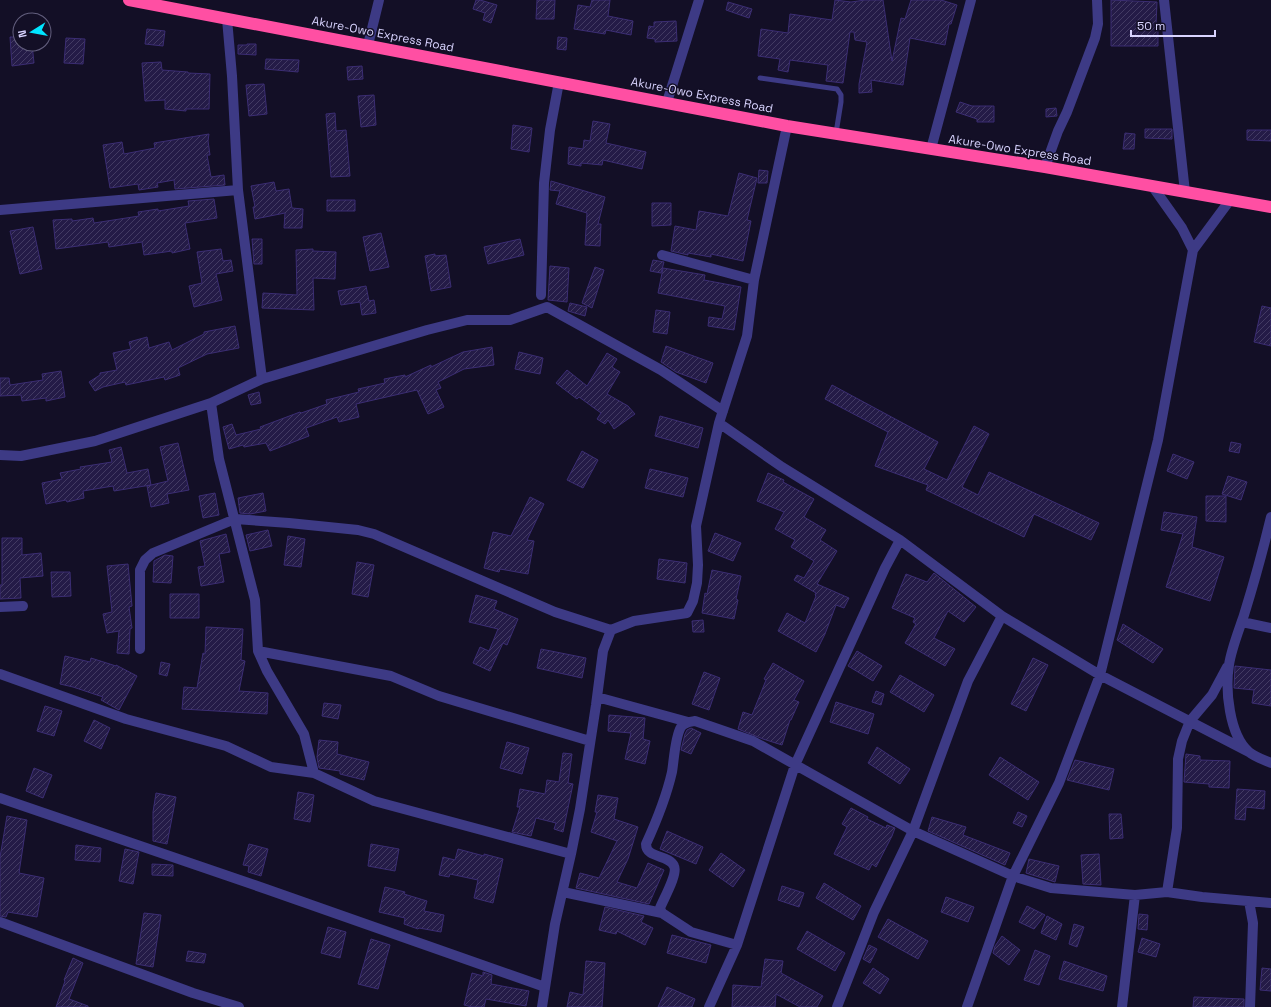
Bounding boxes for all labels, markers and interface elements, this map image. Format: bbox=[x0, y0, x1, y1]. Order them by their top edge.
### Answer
north arrow bbox=[12, 12, 52, 52]
street label: Akure-Owo Express Road bbox=[311, 12, 455, 56]
scale bar bbox=[1131, 12, 1215, 38]
text: 50 m bbox=[1137, 18, 1165, 34]
text: N bbox=[15, 29, 30, 39]
street label: Akure-Owo Express Road bbox=[630, 73, 774, 117]
street label: Akure-Owo Express Road bbox=[947, 131, 1093, 169]

